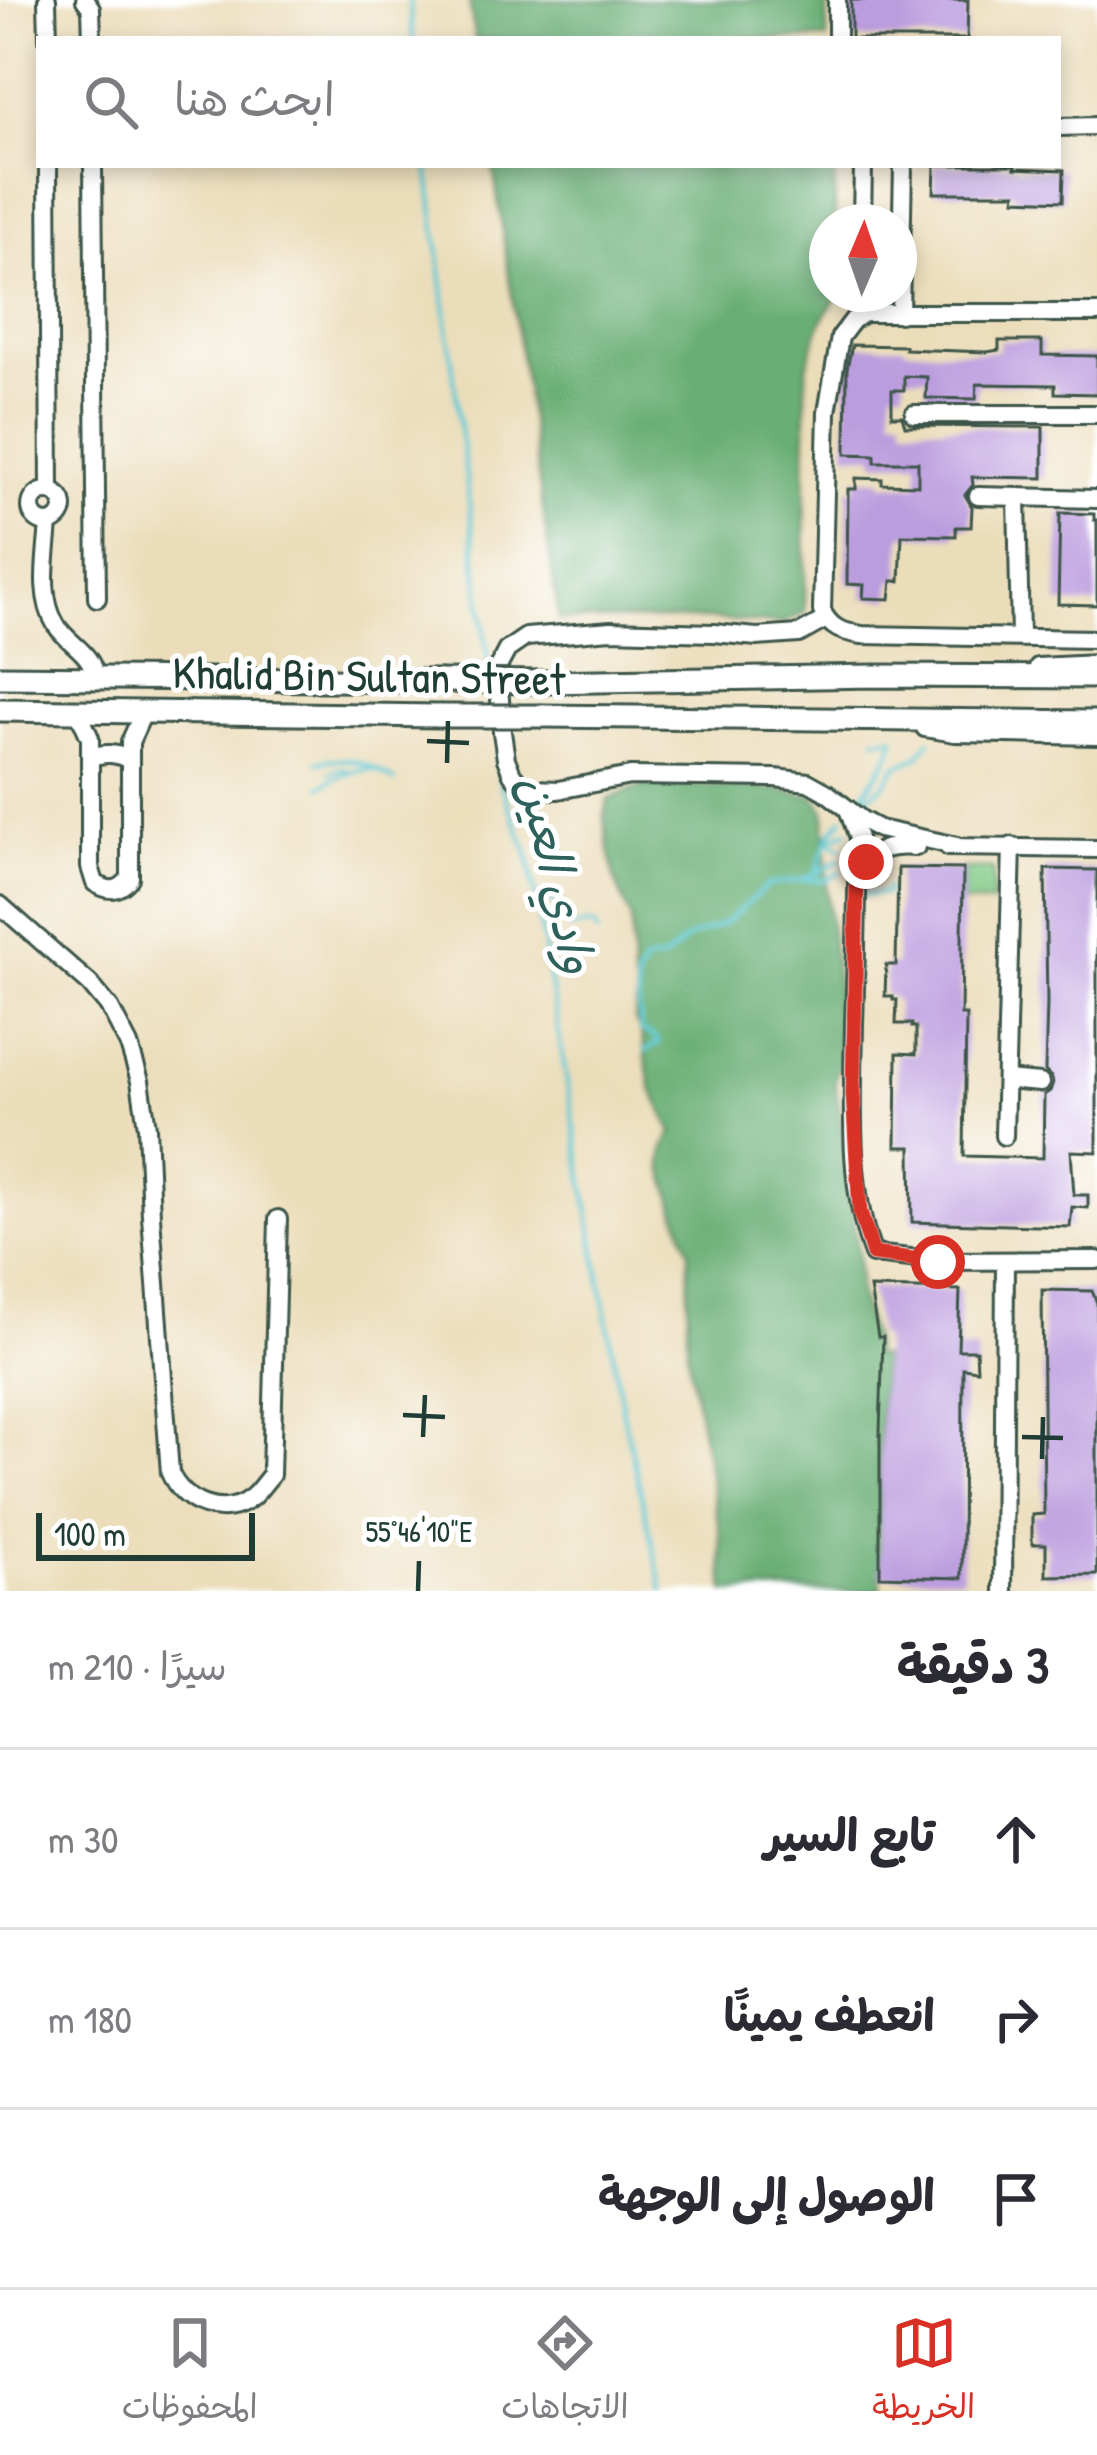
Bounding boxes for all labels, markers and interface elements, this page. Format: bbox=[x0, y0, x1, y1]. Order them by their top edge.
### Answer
search box bbox=[36, 36, 1061, 168]
text: ابحث هنا bbox=[174, 68, 335, 129]
icon: search bbox=[78, 69, 144, 135]
north arrow bbox=[809, 204, 917, 312]
street label: Khalid Bin Sultan Street bbox=[172, 641, 566, 709]
water label: وادي العين bbox=[501, 768, 612, 980]
route end bbox=[839, 835, 893, 889]
route start bbox=[911, 1235, 965, 1289]
scale bar bbox=[36, 1507, 255, 1560]
text: 55°46'10"E bbox=[365, 1511, 473, 1551]
text: 100 m bbox=[54, 1512, 126, 1556]
text: 3 دقيقة bbox=[897, 1630, 1049, 1699]
text: سيرًا · 210 m bbox=[48, 1639, 227, 1692]
text: تابع السير bbox=[764, 1804, 935, 1865]
icon: ahead bbox=[983, 1806, 1049, 1872]
text: 30 m bbox=[48, 1812, 118, 1865]
text: انعطف يمينًا bbox=[724, 1984, 935, 2045]
icon: right bbox=[983, 1986, 1049, 2052]
text: 180 m bbox=[48, 1992, 132, 2045]
text: الوصول إلى الوجهة bbox=[598, 2164, 935, 2225]
icon: arrive bbox=[983, 2166, 1049, 2232]
tab: المحفوظات bbox=[122, 2310, 258, 2436]
tab: الاتجاهات bbox=[501, 2310, 629, 2436]
tab: الخريطة bbox=[872, 2310, 975, 2436]

